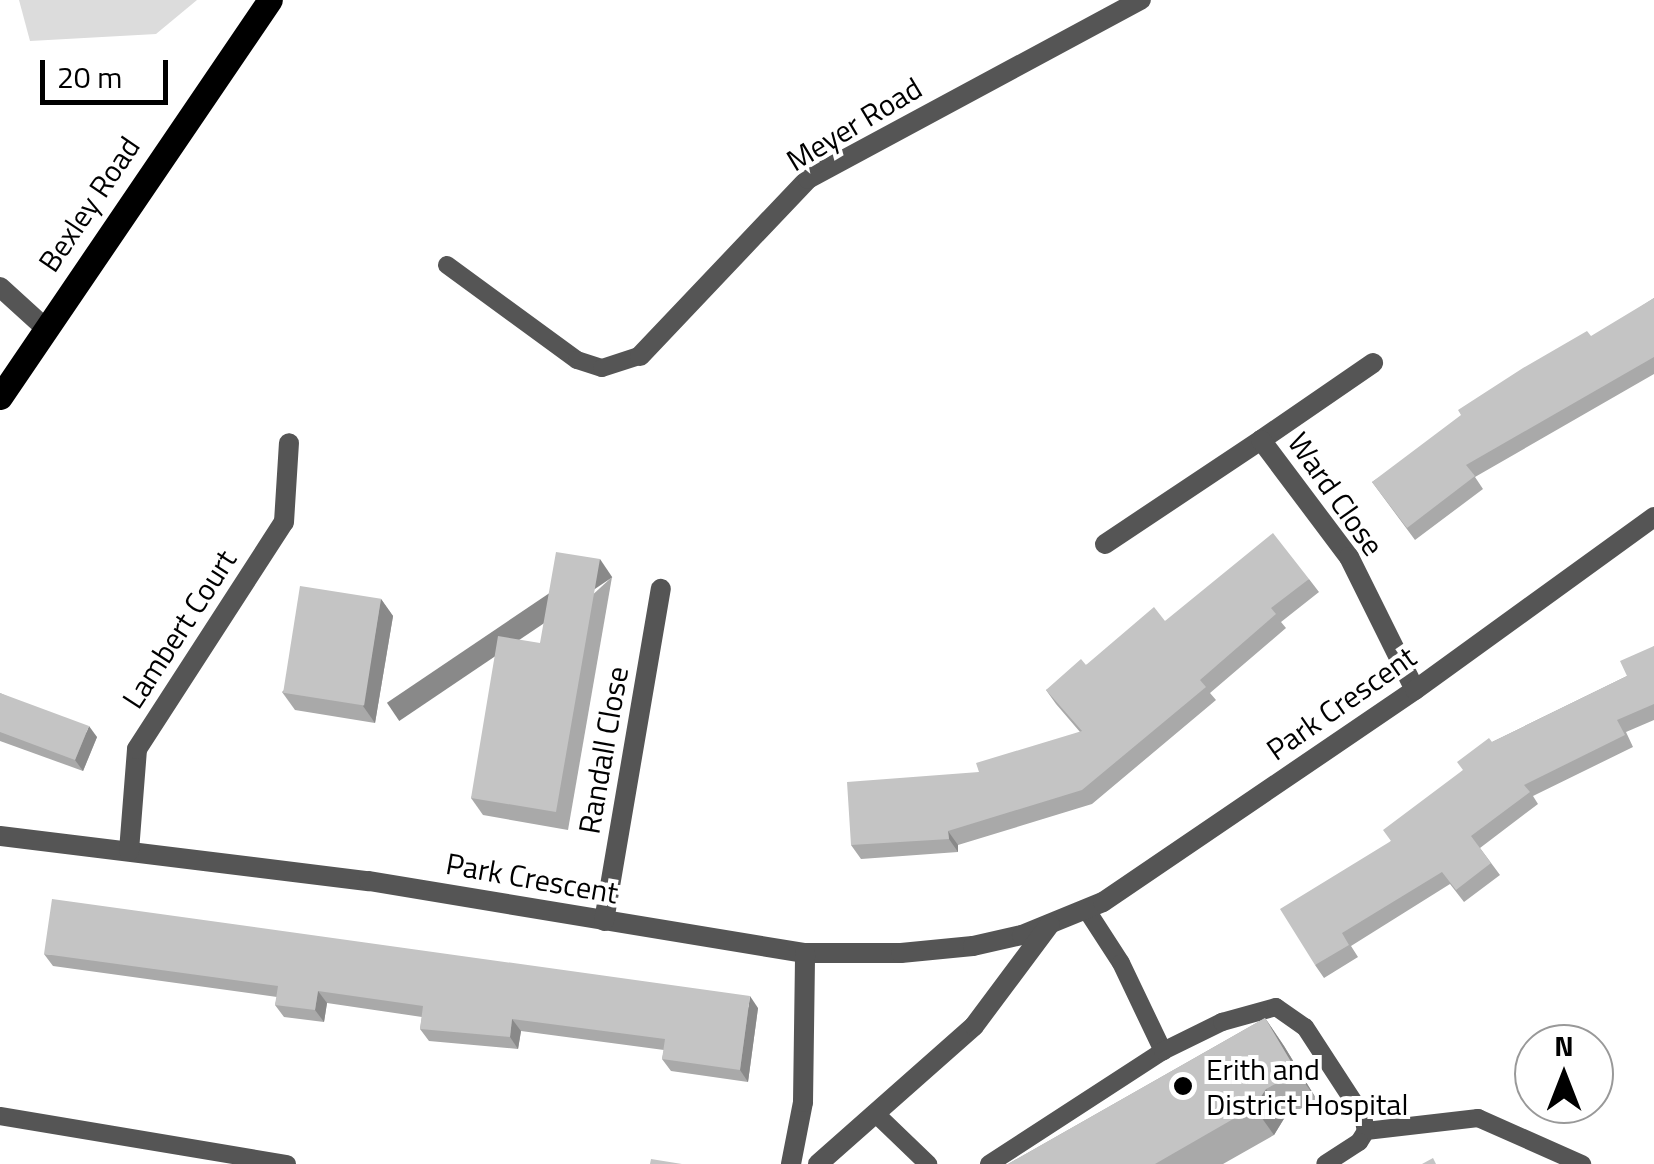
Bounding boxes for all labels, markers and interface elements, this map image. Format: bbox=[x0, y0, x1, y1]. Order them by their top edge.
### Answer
scale bar bbox=[45, 40, 172, 102]
text: 20 m bbox=[57, 54, 122, 100]
street label: Meyer Road bbox=[780, 70, 928, 178]
street label: Bexley Road bbox=[31, 130, 147, 278]
street label: Ward Close bbox=[1281, 426, 1391, 562]
street label: Lambert Court bbox=[114, 543, 244, 715]
street label: Park Crescent bbox=[1259, 638, 1423, 768]
street label: Randall Close bbox=[571, 664, 635, 836]
street label: Park Crescent bbox=[443, 845, 621, 911]
north arrow bbox=[1514, 1024, 1614, 1124]
text: N bbox=[1554, 1024, 1574, 1067]
place label: Erith and District Hospital bbox=[1206, 1051, 1408, 1122]
marker: Erith and District Hospital bbox=[1170, 1073, 1196, 1099]

